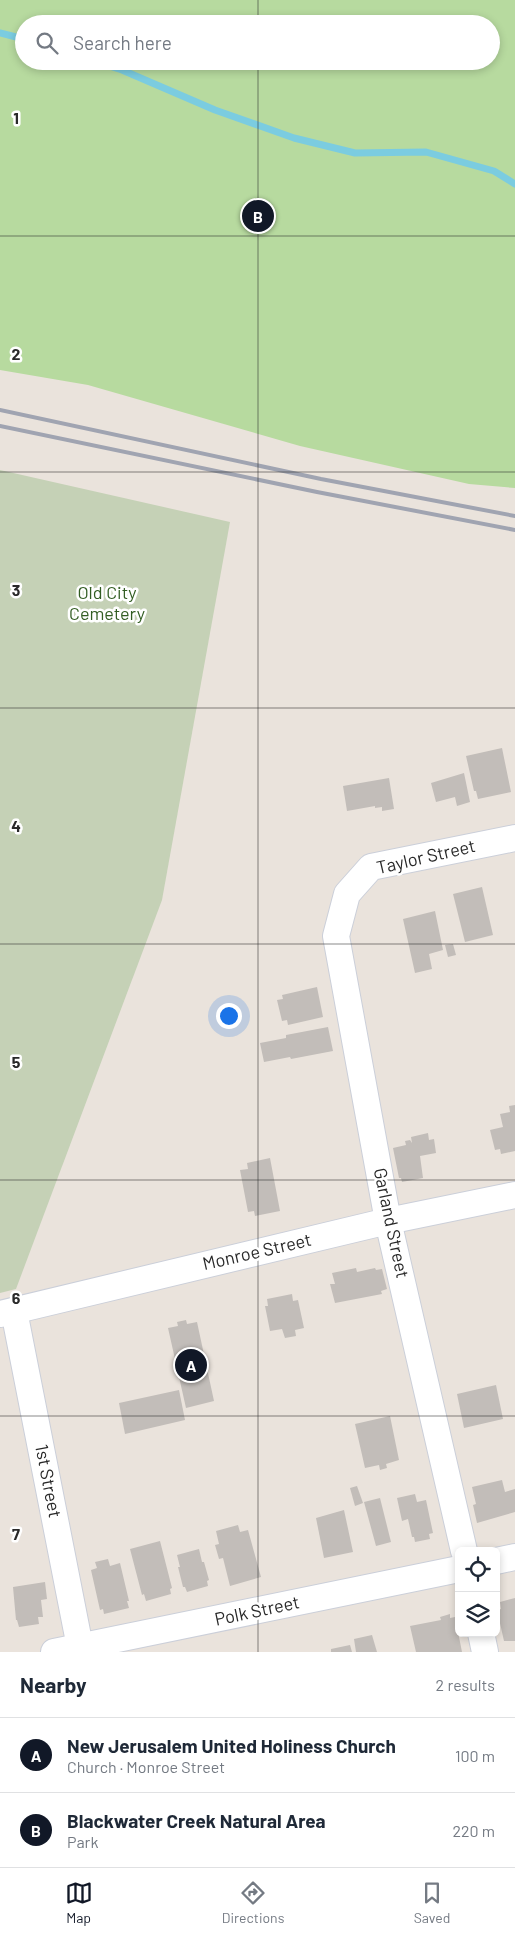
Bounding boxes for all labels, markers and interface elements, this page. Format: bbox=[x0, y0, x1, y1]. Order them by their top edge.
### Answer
search box bbox=[15, 15, 500, 70]
icon: search bbox=[33, 29, 61, 57]
text: Search here bbox=[73, 31, 172, 54]
text: 1 bbox=[13, 108, 19, 127]
pin: B bbox=[242, 197, 274, 235]
text: 2 bbox=[12, 344, 21, 363]
text: 3 bbox=[12, 580, 20, 599]
park label: Old City Cemetery bbox=[69, 581, 145, 624]
text: 4 bbox=[11, 816, 21, 835]
street label: Taylor Street bbox=[374, 834, 477, 878]
your location bbox=[216, 1003, 242, 1029]
text: 5 bbox=[12, 1052, 21, 1071]
street label: Garland Street bbox=[370, 1166, 414, 1280]
street label: Monroe Street bbox=[200, 1228, 313, 1274]
text: 6 bbox=[12, 1288, 21, 1307]
pin: A bbox=[175, 1346, 207, 1384]
street label: 1st Street bbox=[31, 1442, 67, 1519]
text: 7 bbox=[12, 1524, 20, 1543]
map controls bbox=[455, 1547, 500, 1637]
button: locate bbox=[455, 1547, 500, 1592]
street label: Polk Street bbox=[212, 1590, 301, 1630]
button: layers bbox=[455, 1592, 500, 1637]
text: Nearby bbox=[20, 1672, 86, 1697]
text: 2 results bbox=[436, 1675, 495, 1694]
text: New Jerusalem United Holiness Church bbox=[67, 1734, 396, 1757]
text: A bbox=[31, 1746, 41, 1765]
text: 100 m bbox=[455, 1746, 495, 1765]
text: Church · Monroe Street bbox=[67, 1757, 225, 1776]
text: Blackwater Creek Natural Area bbox=[67, 1809, 326, 1832]
text: B bbox=[31, 1821, 41, 1840]
text: 220 m bbox=[452, 1821, 495, 1840]
text: Park bbox=[67, 1832, 98, 1851]
tab: Map bbox=[65, 1879, 93, 1926]
tab: Directions bbox=[222, 1879, 284, 1926]
tab: Saved bbox=[414, 1879, 450, 1926]

